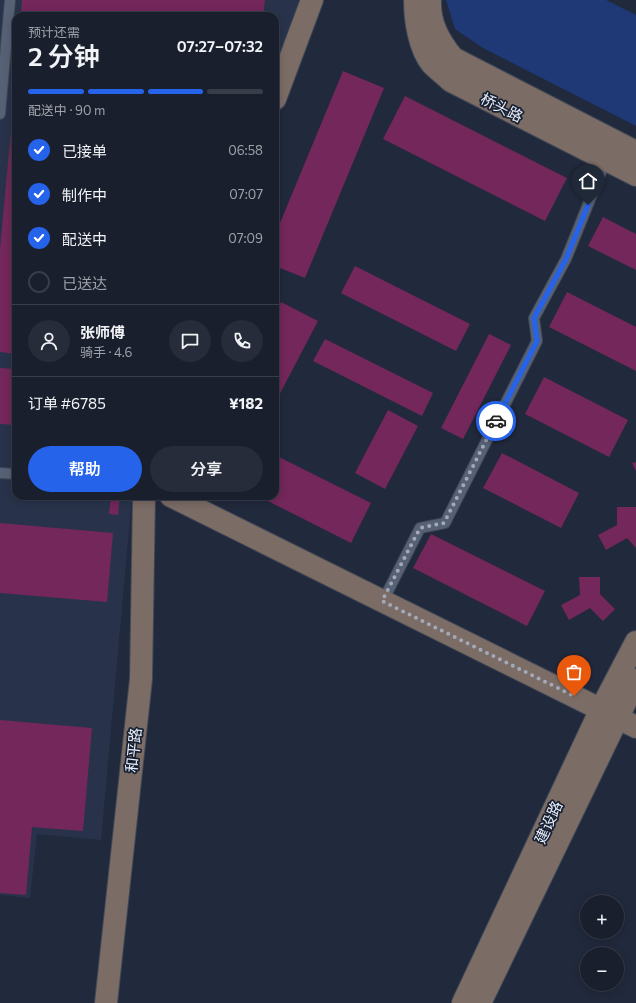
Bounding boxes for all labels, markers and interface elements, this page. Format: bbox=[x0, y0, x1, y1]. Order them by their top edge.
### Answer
text: 预计还需 bbox=[28, 24, 80, 40]
text: 07:27–07:32 bbox=[177, 37, 263, 55]
text: 2 分钟 bbox=[28, 40, 100, 71]
street label: 桥头路 bbox=[478, 89, 526, 125]
text: 配送中 · 90 m bbox=[28, 102, 105, 118]
icon: check bbox=[28, 139, 50, 161]
text: 已接单 bbox=[62, 142, 107, 160]
text: 06:58 bbox=[228, 142, 263, 158]
pin bbox=[571, 164, 605, 205]
icon: home bbox=[577, 170, 599, 192]
icon: check bbox=[28, 183, 50, 205]
text: 制作中 bbox=[62, 186, 107, 204]
text: 07:07 bbox=[229, 186, 263, 202]
icon: check bbox=[28, 227, 50, 249]
text: 配送中 bbox=[62, 230, 107, 248]
text: 07:09 bbox=[228, 230, 263, 246]
text: 已送达 bbox=[62, 274, 107, 292]
button: person bbox=[28, 320, 70, 362]
button: chat bbox=[169, 320, 211, 362]
button: phone bbox=[221, 320, 263, 362]
text: 张师傅 bbox=[80, 323, 125, 341]
text: 骑手 · 4.6 bbox=[80, 344, 133, 360]
text: 订单 #6785 bbox=[28, 394, 106, 412]
text: ¥182 bbox=[229, 394, 263, 412]
courier bbox=[476, 401, 516, 441]
icon: car bbox=[485, 410, 507, 432]
button: 帮助 bbox=[28, 446, 142, 492]
button: 分享 bbox=[150, 446, 263, 492]
pin bbox=[557, 655, 591, 696]
icon: bag bbox=[563, 661, 585, 683]
street label: 和平路 bbox=[122, 727, 144, 773]
street label: 建设路 bbox=[530, 798, 566, 846]
map controls bbox=[580, 895, 624, 991]
button: + bbox=[580, 895, 624, 939]
button: − bbox=[580, 947, 624, 991]

